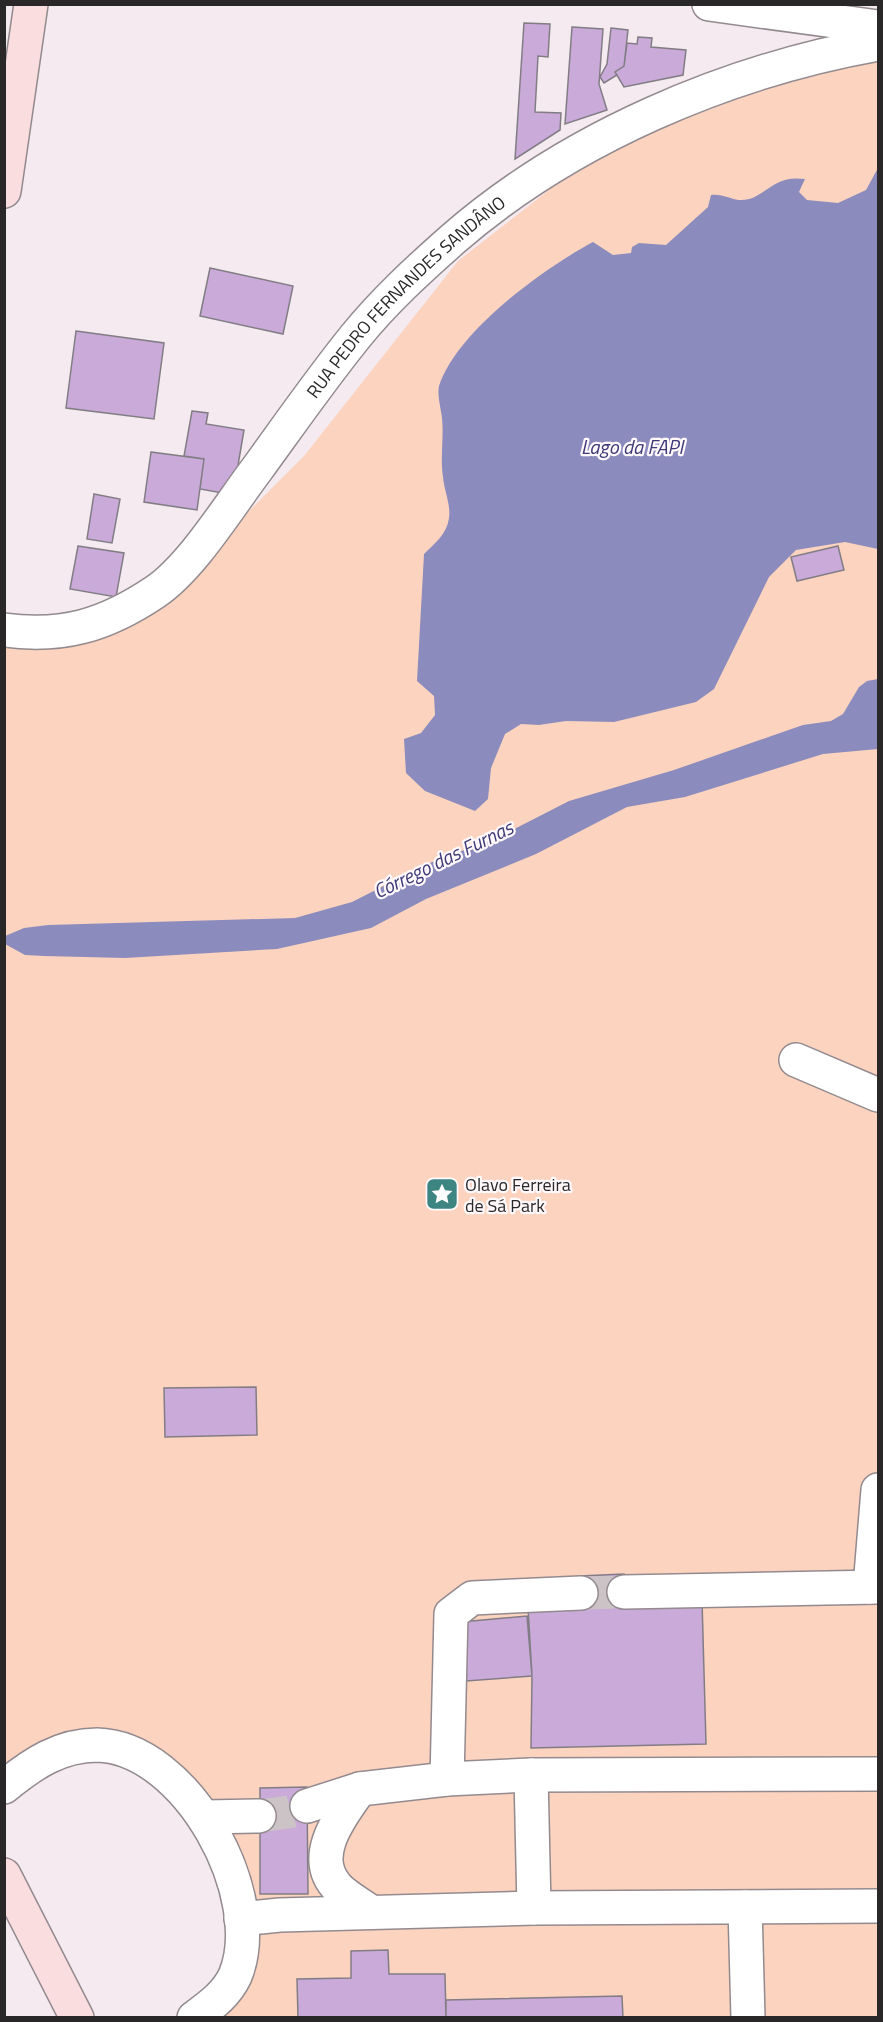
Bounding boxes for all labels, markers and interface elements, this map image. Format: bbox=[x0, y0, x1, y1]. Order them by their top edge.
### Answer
street label: RUA PEDRO FERNANDES SANDÂNO bbox=[299, 189, 511, 403]
water label: Lago da FAPI bbox=[581, 431, 685, 462]
water label: Córrego das Furnas bbox=[368, 811, 519, 906]
place label: Olavo Ferreira de Sá Park bbox=[465, 1171, 571, 1219]
place icon: Olavo Ferreira de Sá Park bbox=[424, 1176, 460, 1212]

